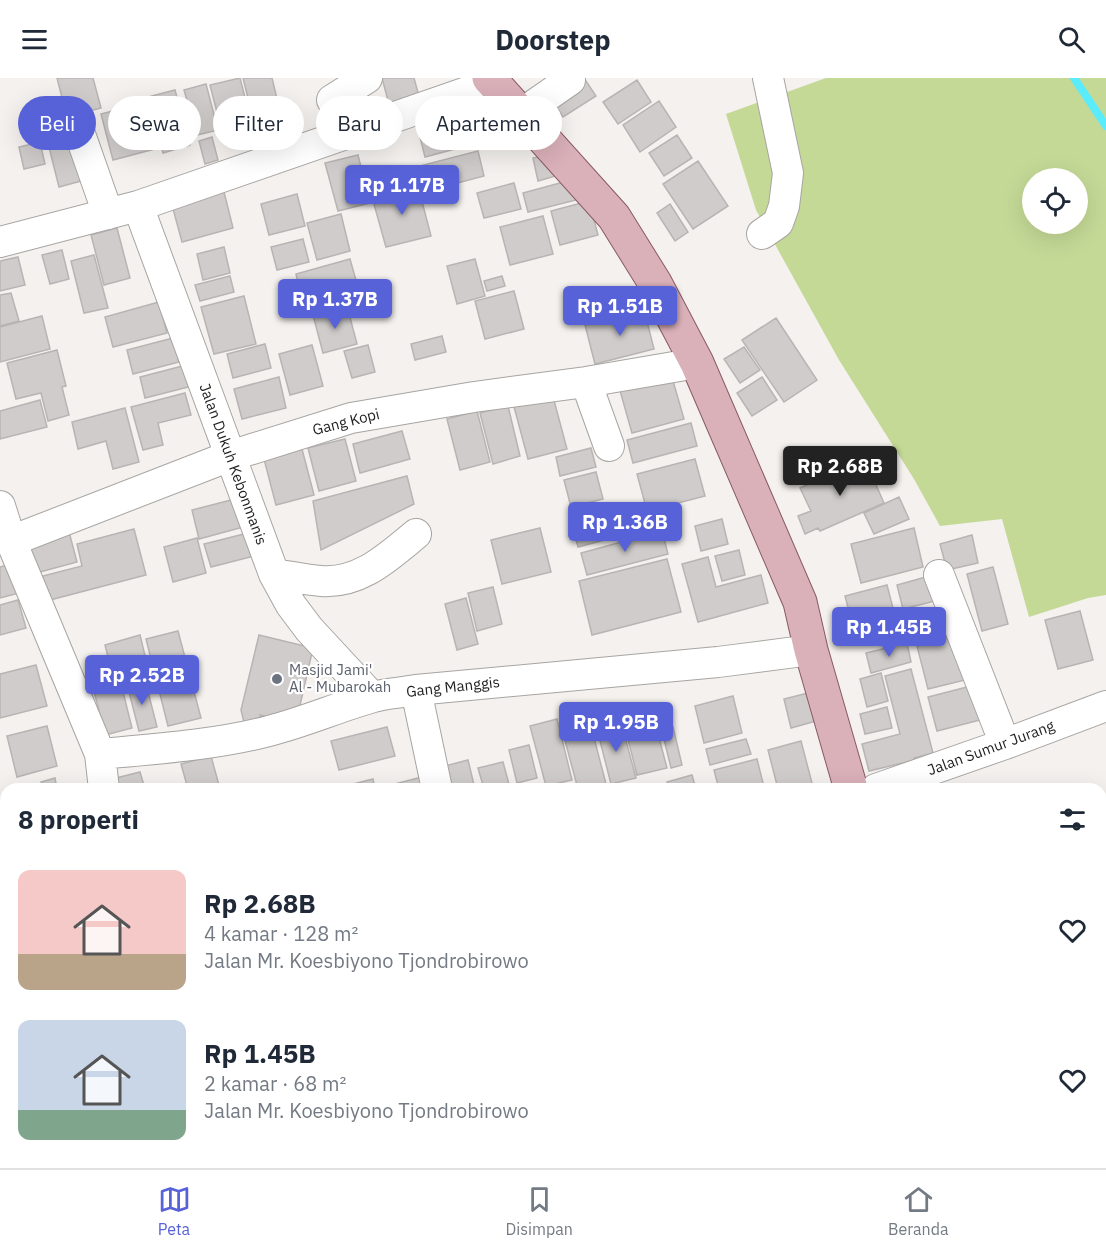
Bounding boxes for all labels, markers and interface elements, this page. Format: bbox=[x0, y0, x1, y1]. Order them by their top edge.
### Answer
text: Doorstep bbox=[495, 22, 611, 57]
icon: menu bbox=[18, 23, 51, 56]
icon: search bbox=[1055, 23, 1088, 56]
chip: Beli bbox=[18, 96, 96, 150]
chip: Sewa bbox=[108, 96, 201, 150]
chip: Filter bbox=[213, 96, 304, 150]
chip: Baru bbox=[316, 96, 403, 150]
chip: Apartemen bbox=[415, 96, 562, 150]
pin: Rp 1.17B bbox=[340, 165, 464, 216]
map controls bbox=[1022, 168, 1088, 234]
button: locate bbox=[1022, 168, 1088, 234]
text: Rp 1.17B bbox=[359, 171, 445, 198]
pin: Rp 1.37B bbox=[273, 279, 397, 330]
text: Rp 1.37B bbox=[292, 285, 378, 312]
pin: Rp 1.51B bbox=[558, 286, 682, 337]
text: Rp 1.51B bbox=[577, 292, 663, 319]
street label: Jalan Dukuh Kebonmanis bbox=[195, 381, 272, 547]
street label: Gang Kopi bbox=[310, 404, 381, 439]
pin: Rp 2.68B bbox=[778, 446, 902, 497]
text: Rp 2.68B bbox=[797, 452, 883, 479]
pin: Rp 1.36B bbox=[563, 502, 687, 553]
text: Rp 1.36B bbox=[582, 508, 668, 535]
pin: Rp 1.45B bbox=[827, 607, 951, 658]
text: Rp 1.45B bbox=[846, 613, 932, 640]
pin: Rp 2.52B bbox=[80, 655, 204, 706]
place label: Masjid Jami' Al - Mubarokah bbox=[289, 660, 391, 696]
text: Rp 2.52B bbox=[99, 661, 185, 688]
marker: Masjid Jami' Al - Mubarokah bbox=[270, 672, 284, 686]
street label: Gang Manggis bbox=[405, 672, 501, 701]
pin: Rp 1.95B bbox=[554, 702, 678, 753]
text: Rp 1.95B bbox=[573, 708, 659, 735]
street label: Jalan Sumur Jurang bbox=[925, 716, 1057, 779]
text: 8 properti bbox=[18, 802, 139, 836]
icon: filters bbox=[1056, 803, 1089, 836]
text: Rp 2.68B bbox=[204, 886, 316, 920]
icon: home bbox=[66, 894, 138, 966]
icon: heart bbox=[1056, 914, 1089, 947]
text: 4 kamar · 128 m² bbox=[204, 920, 358, 947]
text: Jalan Mr. Koesbiyono Tjondrobirowo bbox=[204, 947, 529, 974]
text: Rp 1.45B bbox=[204, 1036, 316, 1070]
icon: home bbox=[66, 1044, 138, 1116]
icon: heart bbox=[1056, 1064, 1089, 1097]
text: 2 kamar · 68 m² bbox=[204, 1070, 346, 1097]
text: Jalan Mr. Koesbiyono Tjondrobirowo bbox=[204, 1097, 529, 1124]
tab: Peta bbox=[158, 1183, 191, 1239]
tab: Disimpan bbox=[506, 1183, 573, 1239]
tab: Beranda bbox=[888, 1183, 948, 1239]

